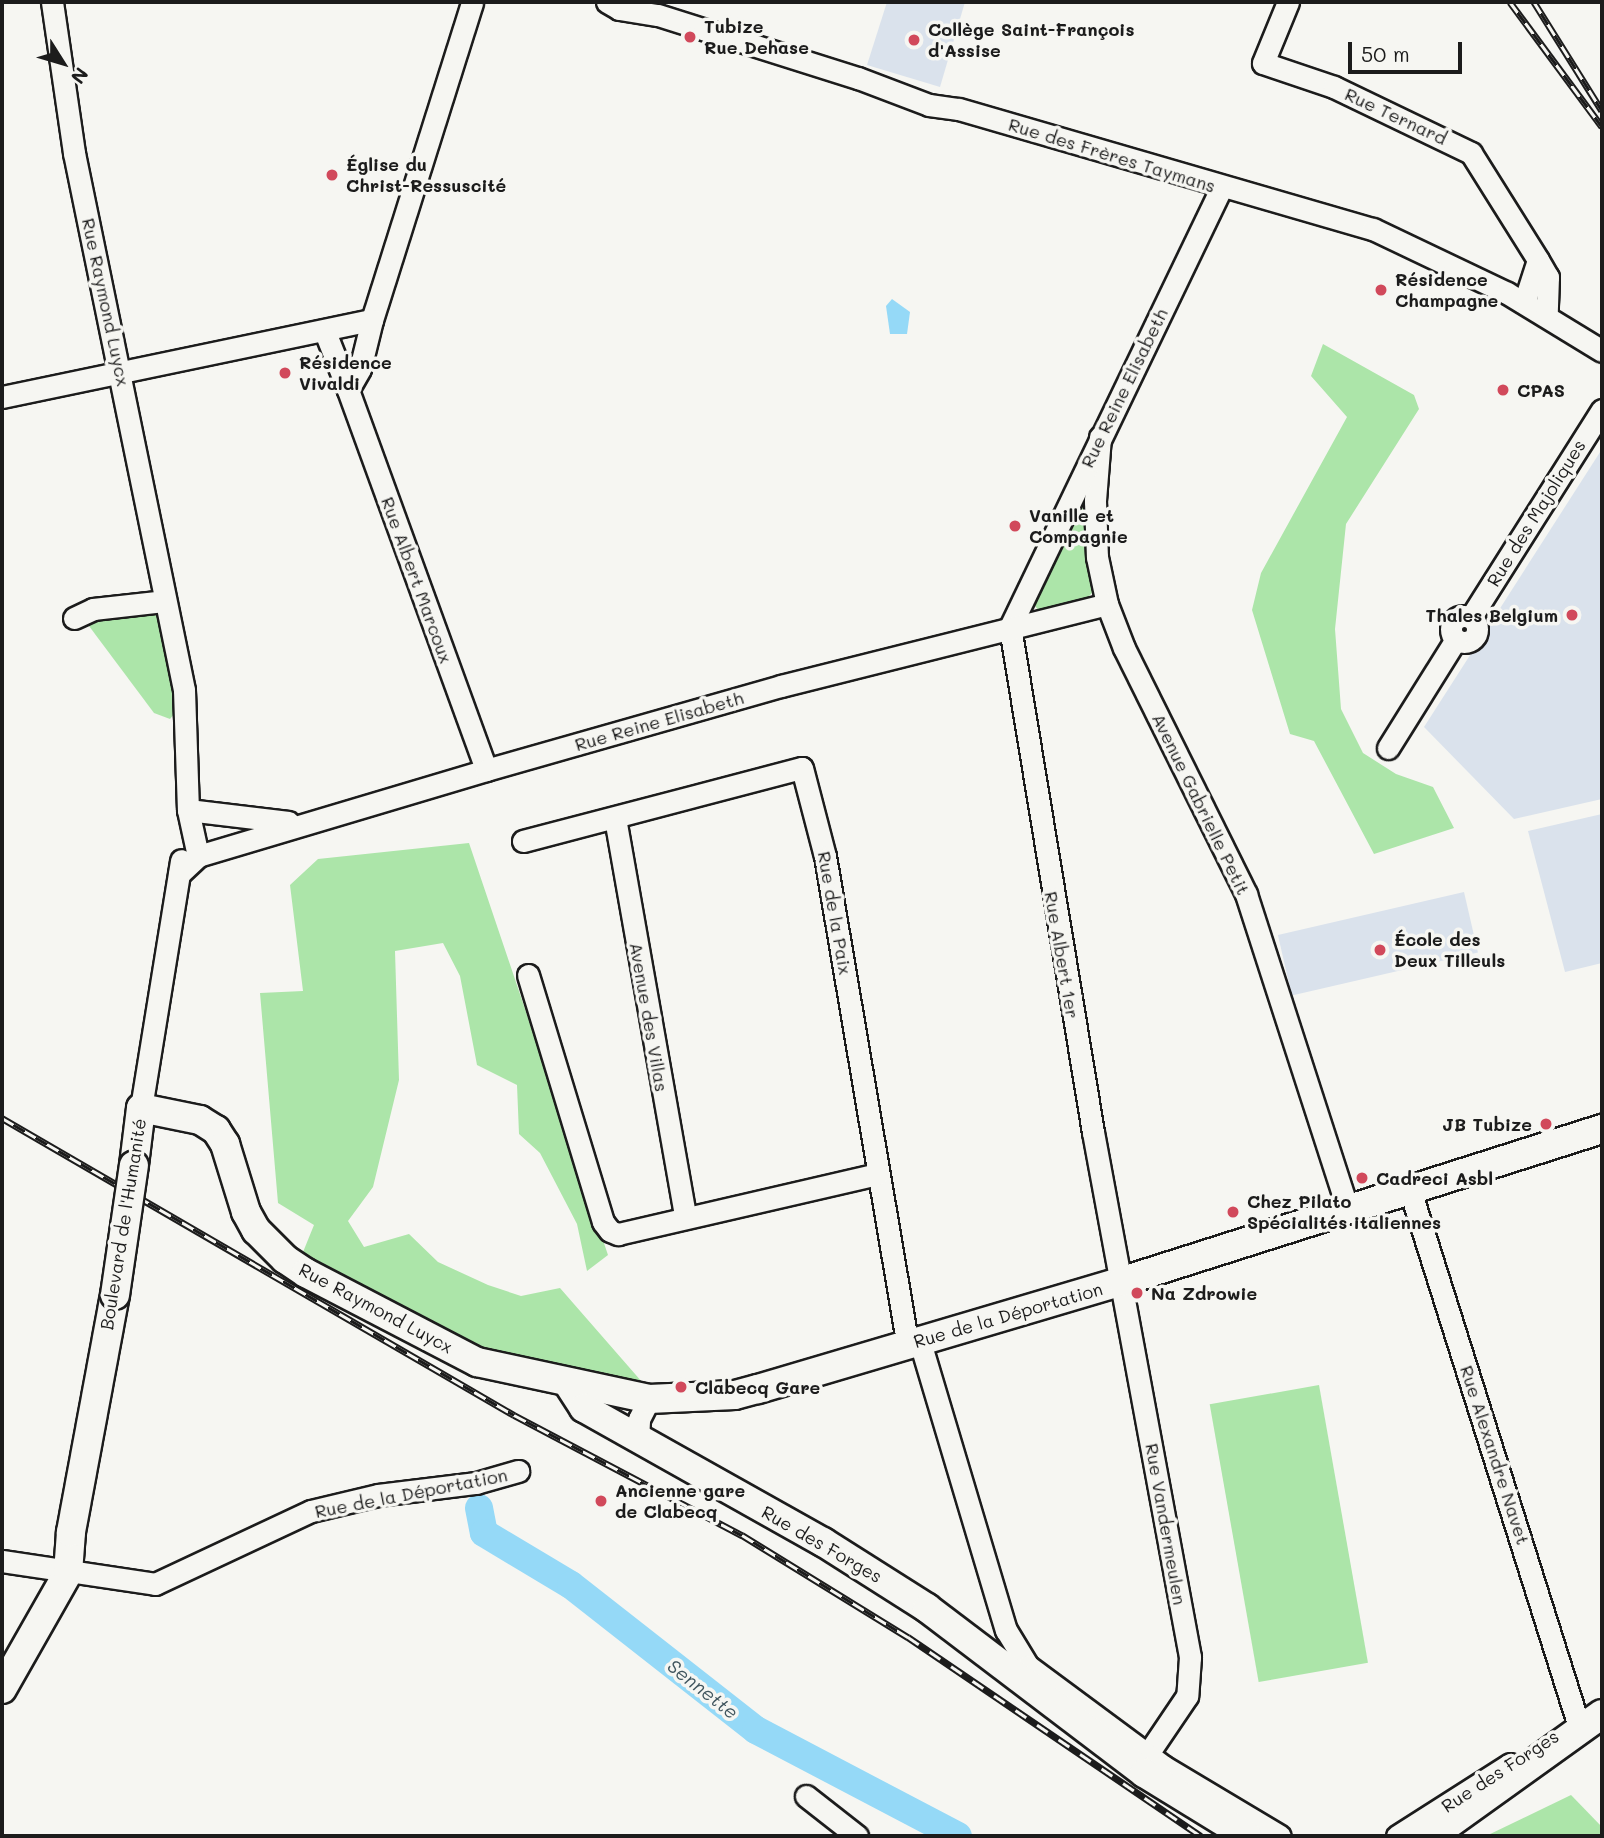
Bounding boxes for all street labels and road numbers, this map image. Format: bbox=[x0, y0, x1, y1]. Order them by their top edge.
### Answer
street label: Rue Ternard bbox=[1342, 83, 1450, 149]
street label: Rue des Frères Taymans bbox=[1006, 113, 1218, 197]
street label: Rue Raymond Luycx bbox=[78, 216, 134, 388]
street label: Rue Reine Elisabeth bbox=[1076, 305, 1172, 471]
street label: Rue des Majoliques bbox=[1482, 436, 1590, 590]
street label: Rue Albert Marcoux bbox=[377, 494, 457, 666]
street label: Rue Reine Elisabeth bbox=[572, 687, 746, 755]
street label: Avenue Gabrielle Petit bbox=[1148, 710, 1254, 898]
street label: Rue de la Paix bbox=[814, 850, 856, 976]
street label: Rue Albert 1er bbox=[1040, 890, 1084, 1020]
street label: Avenue des Villas bbox=[625, 941, 673, 1093]
street label: Boulevard de l'Humanité bbox=[96, 1117, 150, 1331]
street label: Rue Raymond Luycx bbox=[295, 1258, 457, 1358]
street label: Rue de la Déportation bbox=[911, 1278, 1105, 1352]
street label: Rue Alexandre Navet bbox=[1456, 1363, 1534, 1547]
street label: Rue Vandermeulen bbox=[1141, 1442, 1191, 1606]
street label: Rue de la Déportation bbox=[313, 1464, 509, 1522]
street label: Rue des Forges bbox=[758, 1501, 886, 1587]
street label: Rue des Forges bbox=[1437, 1725, 1563, 1817]

